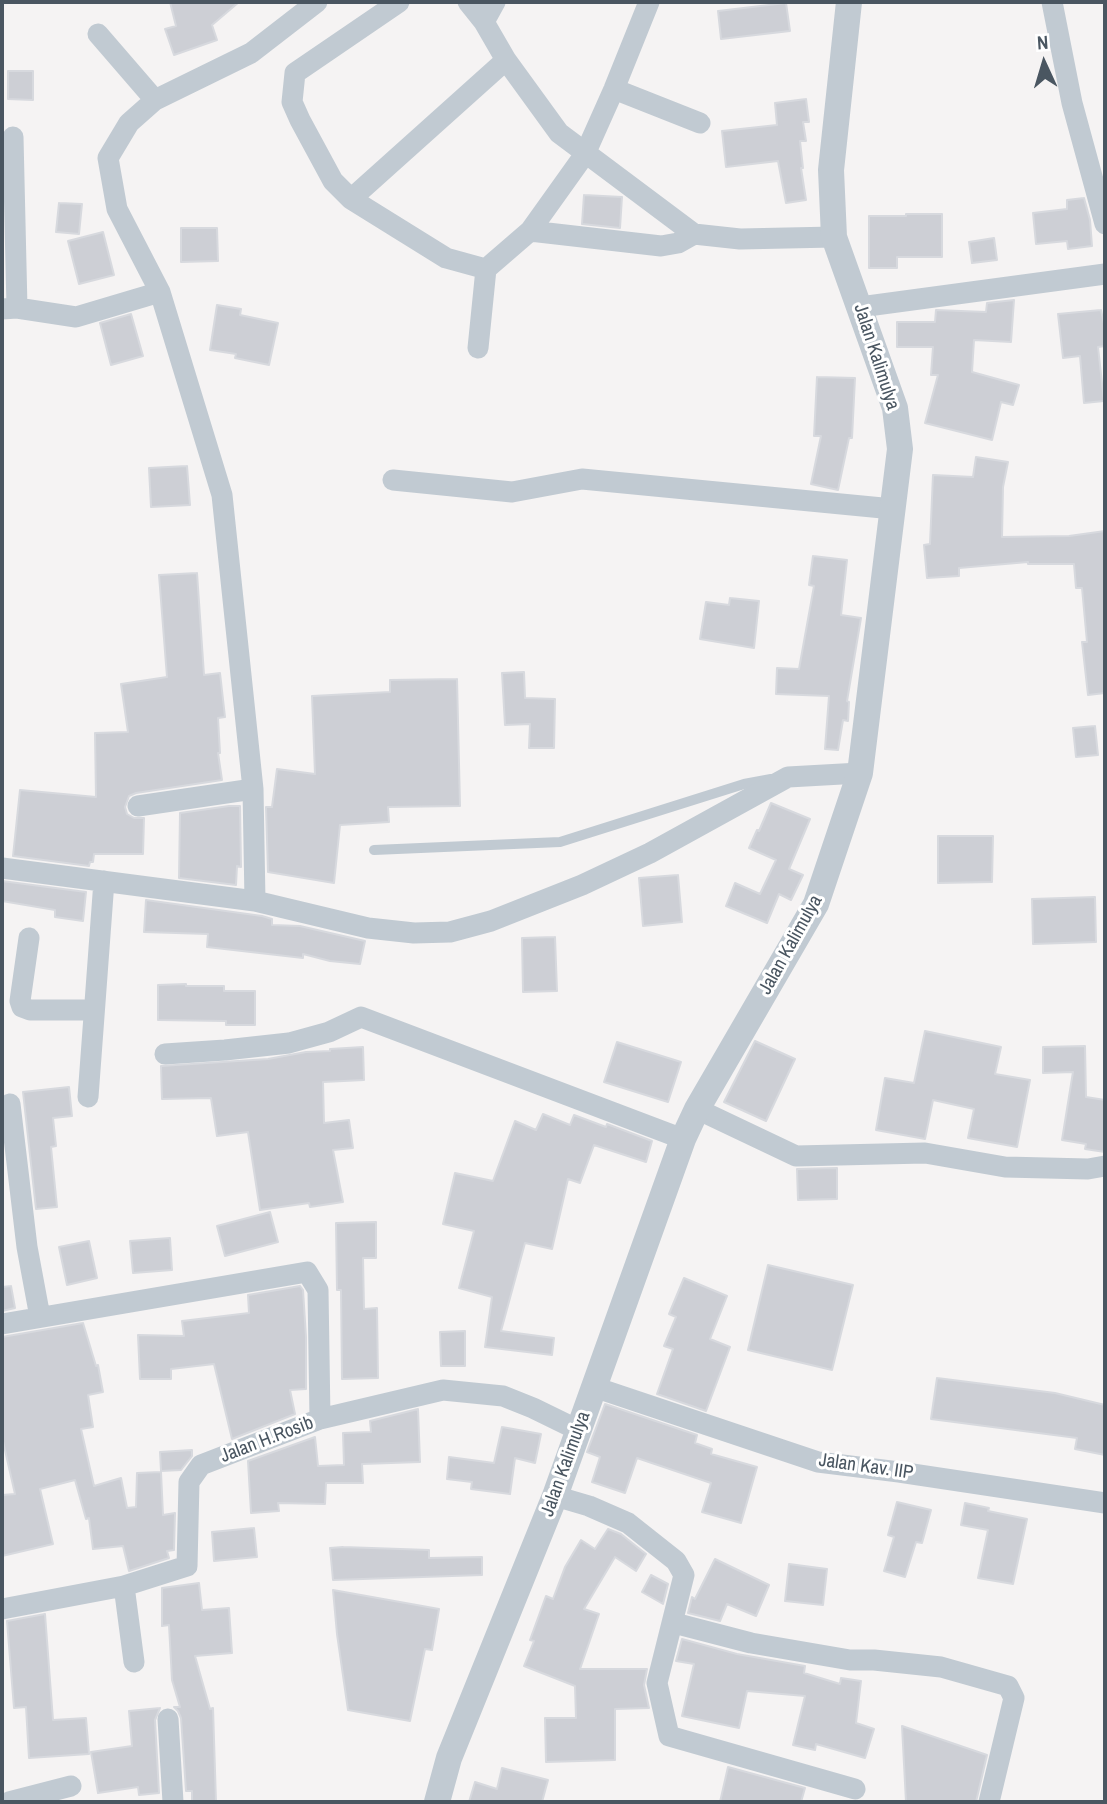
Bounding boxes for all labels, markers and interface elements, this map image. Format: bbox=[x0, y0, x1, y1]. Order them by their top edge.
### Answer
north arrow bbox=[1009, 28, 1079, 98]
text: N bbox=[1036, 29, 1049, 55]
street label: Jalan Kalimulya bbox=[848, 301, 904, 413]
street label: Jalan Kalimulya bbox=[754, 891, 828, 999]
street label: Jalan Kalimulya bbox=[536, 1408, 596, 1520]
street label: Jalan H.Rosib bbox=[217, 1412, 317, 1468]
street label: Jalan Kav. IIP bbox=[817, 1449, 915, 1485]

